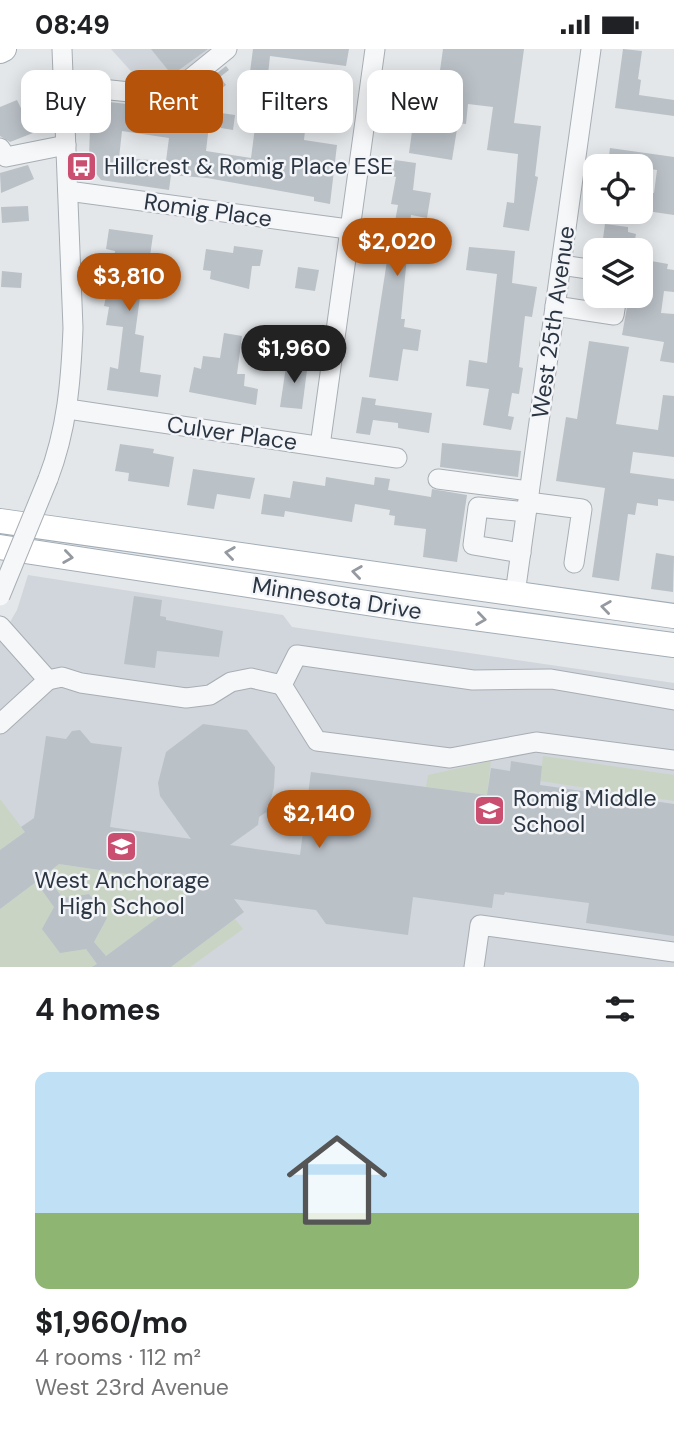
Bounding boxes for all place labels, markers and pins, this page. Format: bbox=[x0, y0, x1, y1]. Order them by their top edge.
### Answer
bus stop icon: Hillcrest & Romig Place ESE bbox=[64, 149, 98, 183]
place label: Hillcrest & Romig Place ESE bbox=[104, 151, 393, 181]
pin: $2,020 bbox=[340, 219, 454, 278]
pin: $3,810 bbox=[72, 253, 186, 313]
pin: $1,960 bbox=[237, 325, 351, 385]
place label: Romig Middle School bbox=[513, 783, 656, 839]
pin: $2,140 bbox=[262, 791, 376, 850]
school or university icon: Romig Middle School bbox=[473, 794, 507, 828]
school or university icon: West Anchorage High School bbox=[105, 829, 139, 863]
place label: West Anchorage High School bbox=[34, 865, 210, 921]

